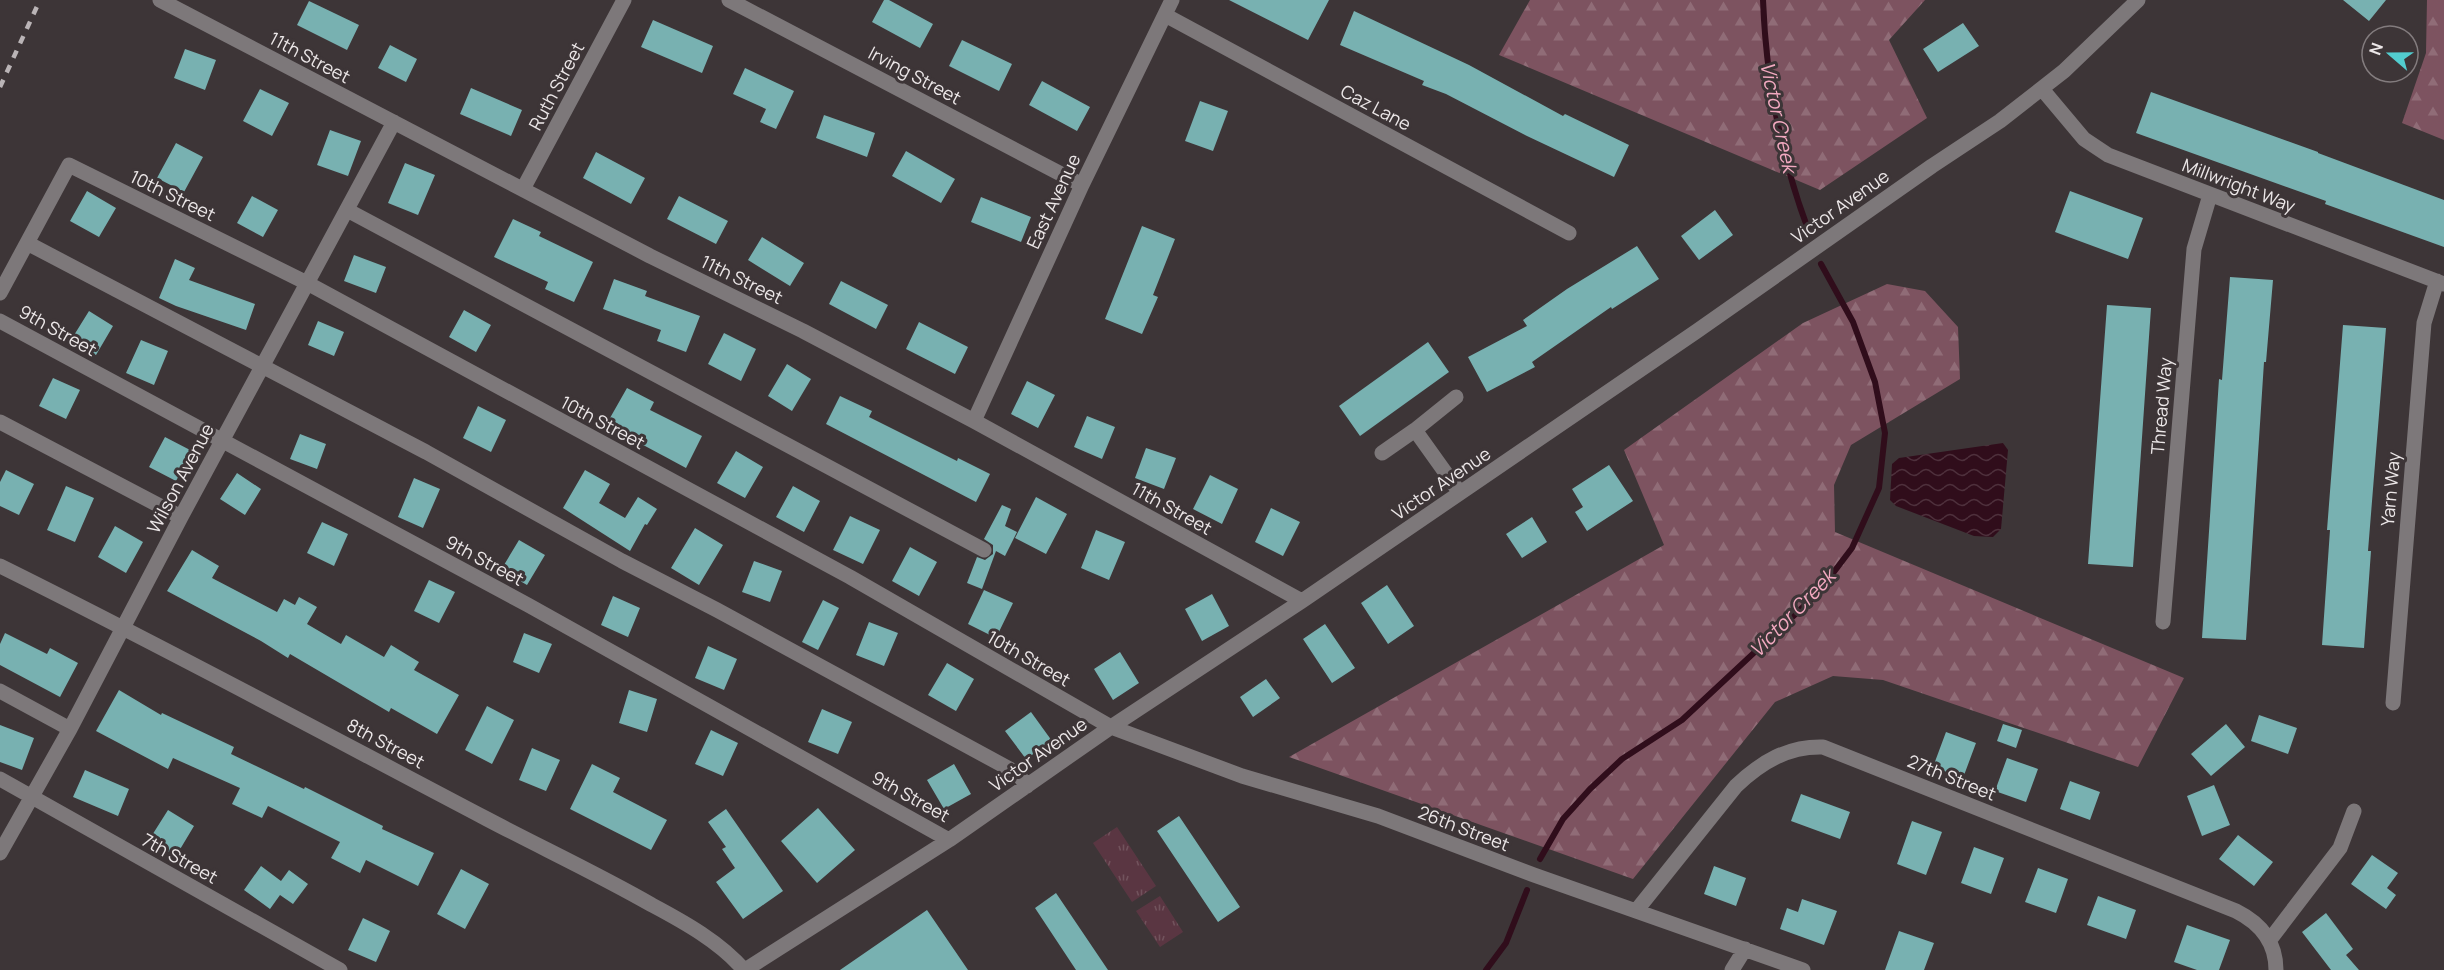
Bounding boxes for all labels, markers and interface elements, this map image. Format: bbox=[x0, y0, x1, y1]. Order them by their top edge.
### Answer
north arrow bbox=[2360, 24, 2420, 84]
street label: 11th Street bbox=[265, 26, 355, 88]
street label: Ruth Street bbox=[523, 38, 589, 134]
street label: Irving Street bbox=[864, 40, 966, 110]
text: N bbox=[2364, 40, 2388, 58]
water label: Victor Creek bbox=[1754, 59, 1805, 178]
street label: Caz Lane bbox=[1337, 78, 1415, 136]
street label: East Avenue bbox=[1021, 150, 1085, 252]
street label: Millwright Way bbox=[2179, 152, 2299, 218]
street label: 10th Street bbox=[126, 164, 220, 226]
street label: Victor Avenue bbox=[1786, 164, 1894, 248]
street label: 11th Street bbox=[697, 249, 787, 309]
street label: 9th Street bbox=[15, 299, 101, 361]
street label: Thread Way bbox=[2145, 356, 2177, 456]
street label: 10th Street bbox=[557, 390, 649, 454]
street label: Wilson Avenue bbox=[141, 419, 219, 537]
street label: Victor Avenue bbox=[1387, 441, 1495, 525]
street label: Yarn Way bbox=[2375, 450, 2405, 527]
street label: 11th Street bbox=[1128, 476, 1216, 540]
street label: 9th Street bbox=[442, 529, 528, 591]
water label: Victor Creek bbox=[1743, 561, 1843, 663]
street label: 10th Street bbox=[983, 625, 1075, 691]
street label: 8th Street bbox=[343, 712, 429, 774]
street label: Victor Avenue bbox=[984, 712, 1092, 796]
street label: 27th Street bbox=[1904, 748, 2000, 806]
street label: 9th Street bbox=[868, 765, 954, 827]
street label: 26th Street bbox=[1415, 800, 1513, 856]
street label: 7th Street bbox=[138, 827, 222, 889]

